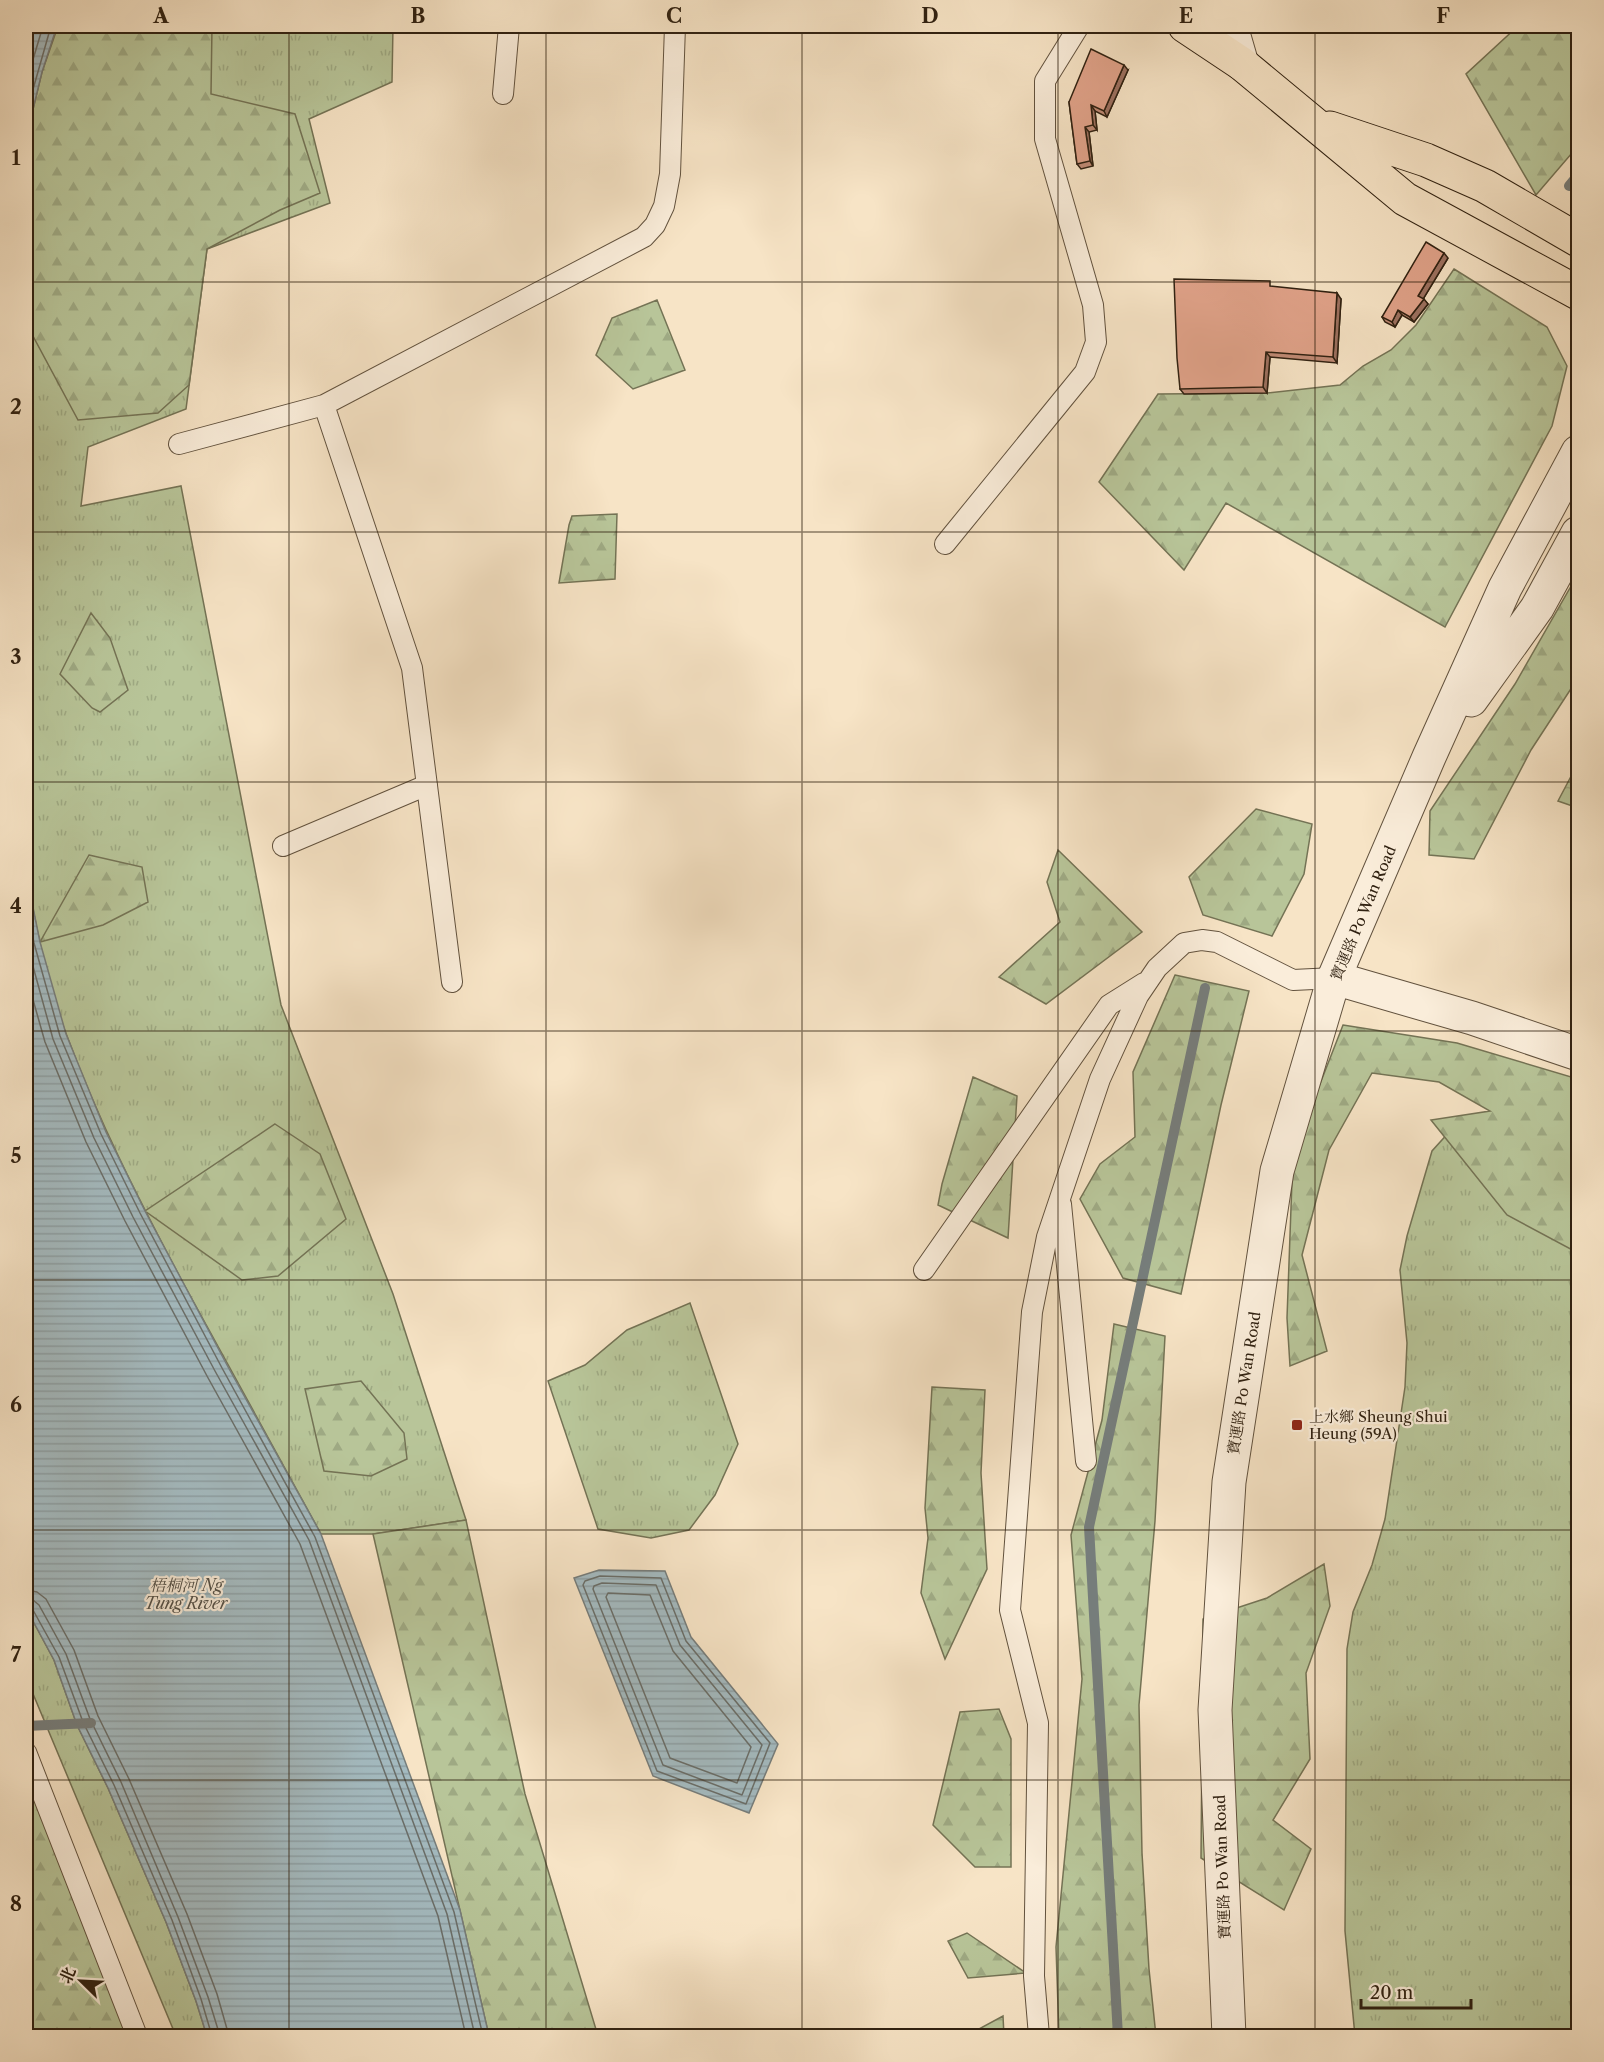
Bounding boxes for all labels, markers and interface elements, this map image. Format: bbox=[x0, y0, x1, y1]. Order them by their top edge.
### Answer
text: A bbox=[152, 4, 169, 28]
text: B bbox=[411, 4, 426, 28]
text: C bbox=[666, 4, 682, 28]
text: D bbox=[921, 4, 939, 28]
text: E bbox=[1179, 4, 1193, 28]
text: F bbox=[1436, 4, 1450, 28]
text: 1 bbox=[12, 146, 21, 170]
text: 2 bbox=[10, 395, 22, 419]
text: 3 bbox=[10, 645, 22, 669]
street label: 寶運路 Po Wan Road bbox=[1326, 843, 1400, 983]
text: 4 bbox=[10, 894, 22, 918]
text: 5 bbox=[10, 1144, 22, 1168]
street label: 寶運路 Po Wan Road bbox=[1223, 1310, 1265, 1456]
text: 6 bbox=[10, 1393, 22, 1417]
place label: 上水鄉 Sheung Shui Heung (59A) bbox=[1309, 1407, 1448, 1443]
marker: 上水鄉 Sheung Shui Heung (59A) bbox=[1290, 1418, 1304, 1432]
water label: 梧桐河 Ng Tung River bbox=[145, 1575, 229, 1613]
text: 7 bbox=[11, 1643, 22, 1667]
street label: 寶運路 Po Wan Road bbox=[1210, 1794, 1234, 1940]
text: 8 bbox=[10, 1892, 22, 1916]
north arrow bbox=[51, 1951, 111, 2011]
text: 北 bbox=[55, 1964, 80, 1986]
scale bar bbox=[1361, 1972, 1470, 2010]
text: 20 m bbox=[1370, 1982, 1414, 2004]

